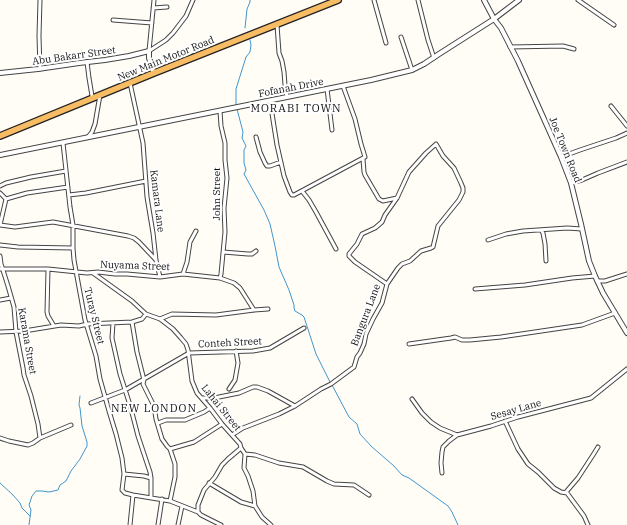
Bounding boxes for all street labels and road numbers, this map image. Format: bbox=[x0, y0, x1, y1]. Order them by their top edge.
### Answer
street label: New Main Motor Road bbox=[116, 34, 216, 84]
street label: Abu Bakarr Street bbox=[32, 44, 116, 68]
street label: Fofanah Drive bbox=[257, 76, 325, 100]
street label: Joe Town Road bbox=[546, 115, 584, 185]
street label: John Street bbox=[211, 167, 223, 221]
street label: Kamara Lane bbox=[147, 169, 167, 233]
street label: Nuyama Street bbox=[100, 259, 170, 273]
street label: Bangura Lane bbox=[349, 282, 383, 348]
street label: Turay Street bbox=[81, 286, 107, 346]
street label: Karama Street bbox=[15, 307, 39, 375]
street label: Conteh Street bbox=[198, 335, 262, 351]
street label: Lahai Street bbox=[199, 382, 243, 434]
street label: Sesay Lane bbox=[489, 397, 543, 423]

